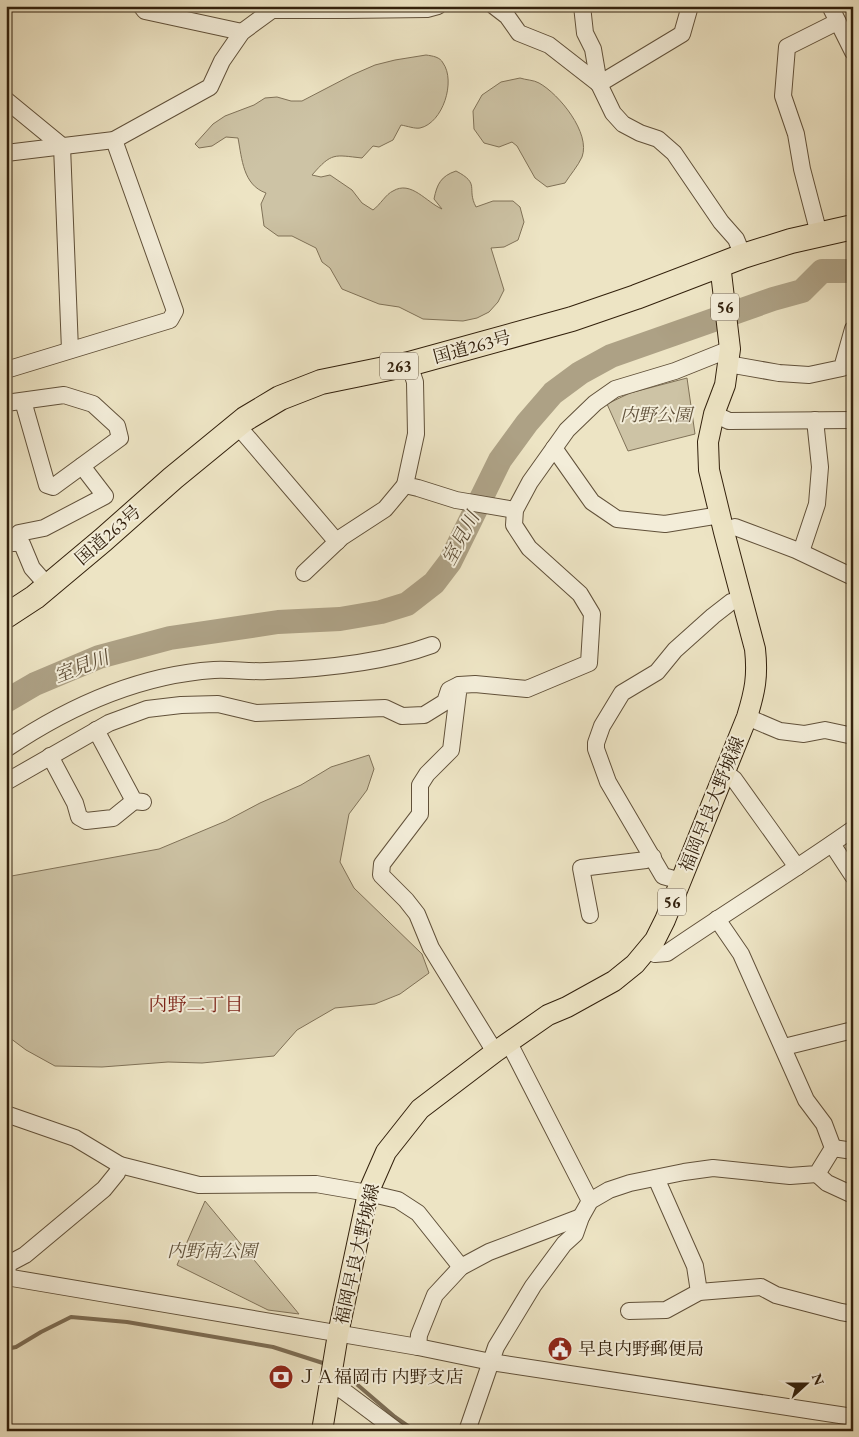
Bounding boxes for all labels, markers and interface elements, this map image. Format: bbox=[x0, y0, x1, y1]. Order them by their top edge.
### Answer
road number: 56 bbox=[711, 294, 739, 320]
street label: 国道263号 bbox=[430, 325, 513, 368]
road number: 263 bbox=[380, 352, 418, 380]
park label: 内野公園 bbox=[620, 403, 695, 426]
street label: 国道263号 bbox=[70, 500, 145, 570]
water label: 室見川 bbox=[436, 505, 486, 569]
water label: 室見川 bbox=[50, 644, 114, 688]
street label: 福岡早良大野城線 bbox=[674, 733, 749, 875]
road number: 56 bbox=[658, 889, 686, 916]
district label: 内野二丁目 bbox=[148, 992, 244, 1017]
street label: 福岡早良大野城線 bbox=[329, 1181, 384, 1327]
park label: 内野南公園 bbox=[167, 1239, 260, 1262]
public building icon: 早良内野郵便局 bbox=[547, 1336, 573, 1362]
place label: 早良内野郵便局 bbox=[578, 1337, 704, 1360]
north arrow bbox=[782, 1360, 832, 1410]
bank icon: ＪＡ福岡市 内野支店 bbox=[268, 1364, 294, 1390]
place label: ＪＡ福岡市 内野支店 bbox=[298, 1365, 464, 1388]
text: N bbox=[808, 1371, 829, 1388]

